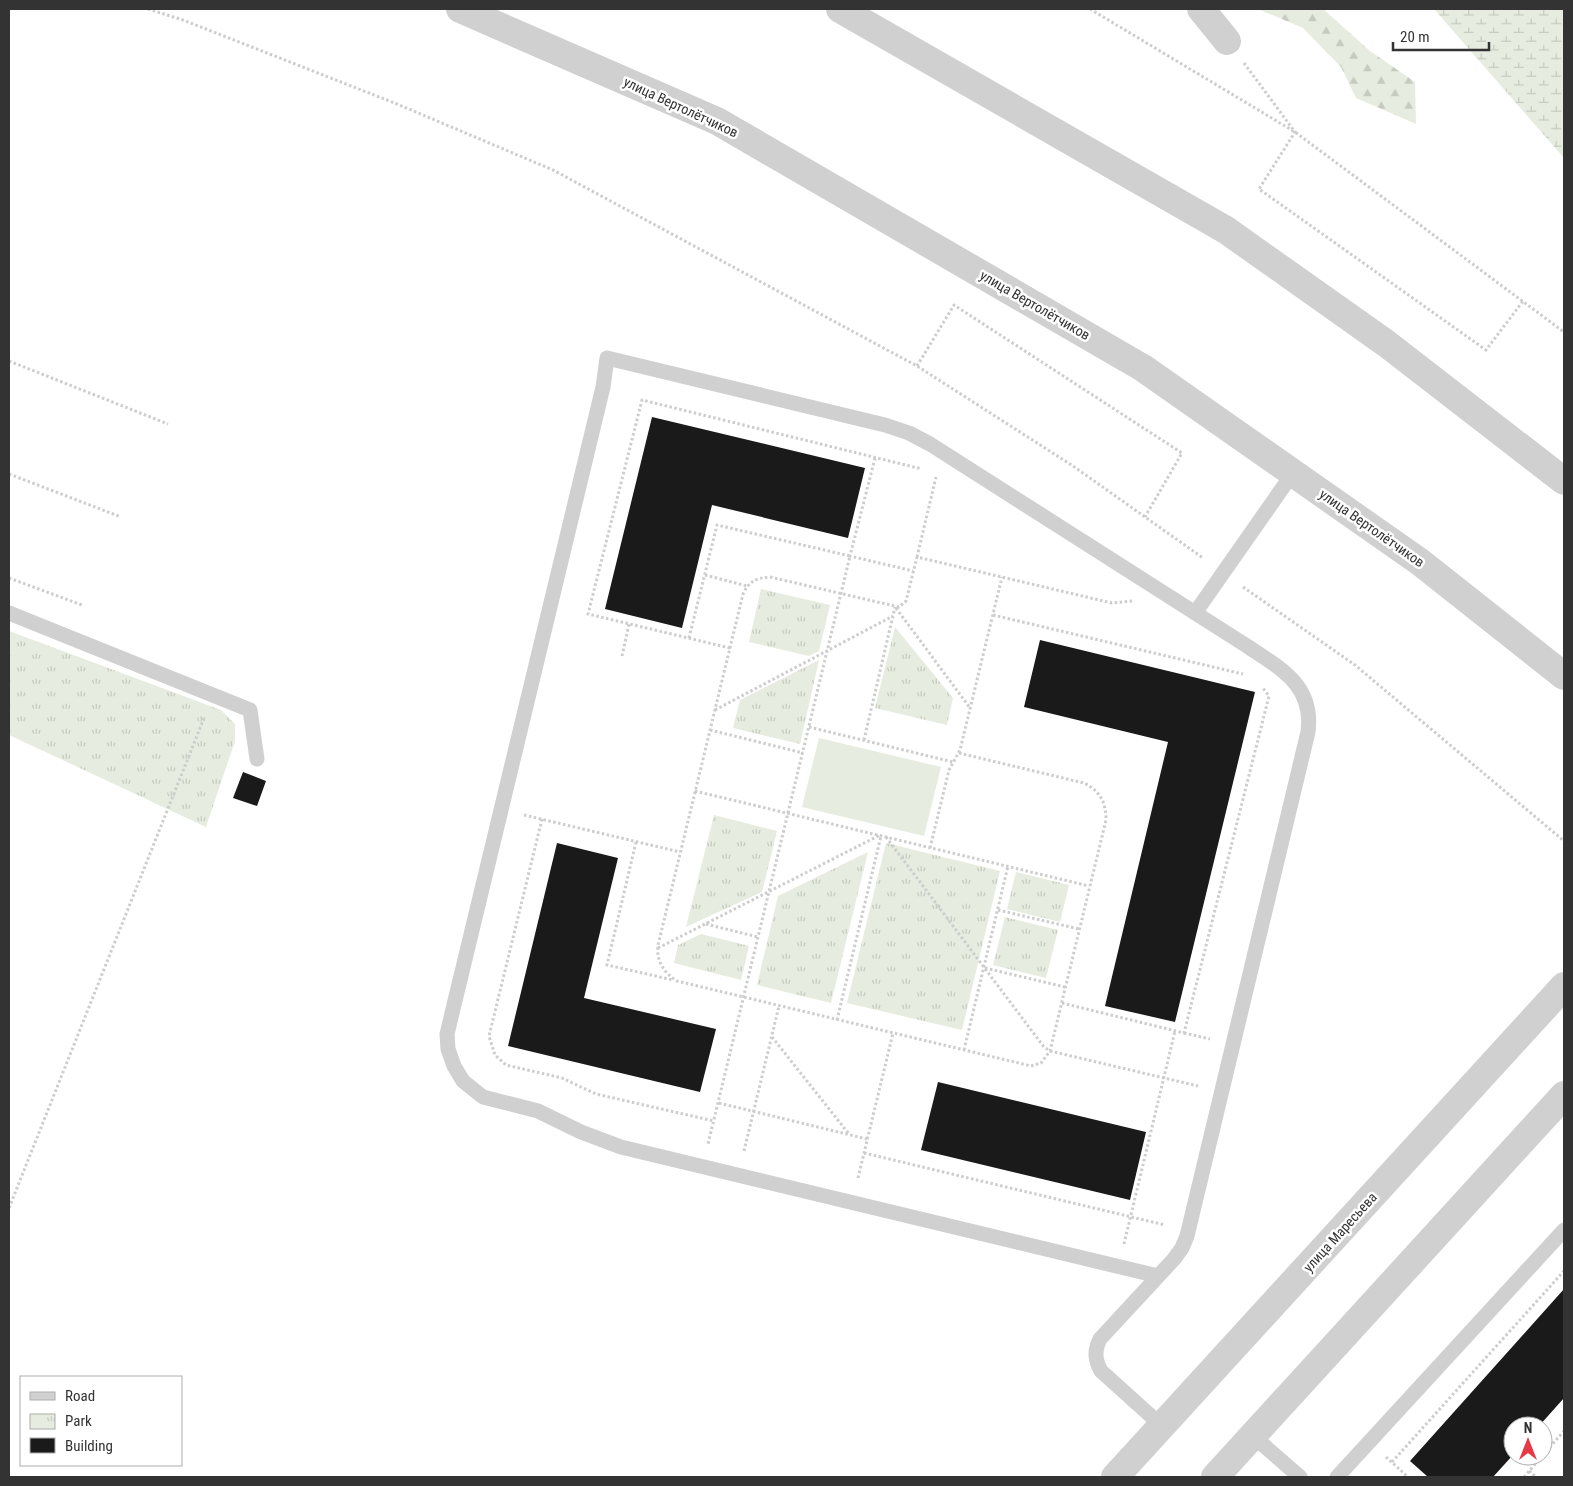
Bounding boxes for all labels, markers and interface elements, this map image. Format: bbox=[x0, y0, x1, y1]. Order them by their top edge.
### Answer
scale bar bbox=[1393, 20, 1489, 52]
text: 20 m bbox=[1400, 28, 1430, 46]
street label: улица Вертолётчиков bbox=[621, 73, 741, 141]
street label: улица Вертолётчиков bbox=[977, 267, 1093, 343]
street label: улица Вертолётчиков bbox=[1316, 486, 1428, 570]
street label: улица Маресьева bbox=[1300, 1189, 1380, 1275]
legend bbox=[20, 1376, 182, 1466]
text: Road bbox=[65, 1387, 95, 1405]
text: Park bbox=[65, 1412, 92, 1430]
north arrow bbox=[1503, 1416, 1553, 1466]
text: N bbox=[1524, 1420, 1532, 1436]
text: Building bbox=[65, 1437, 113, 1455]

